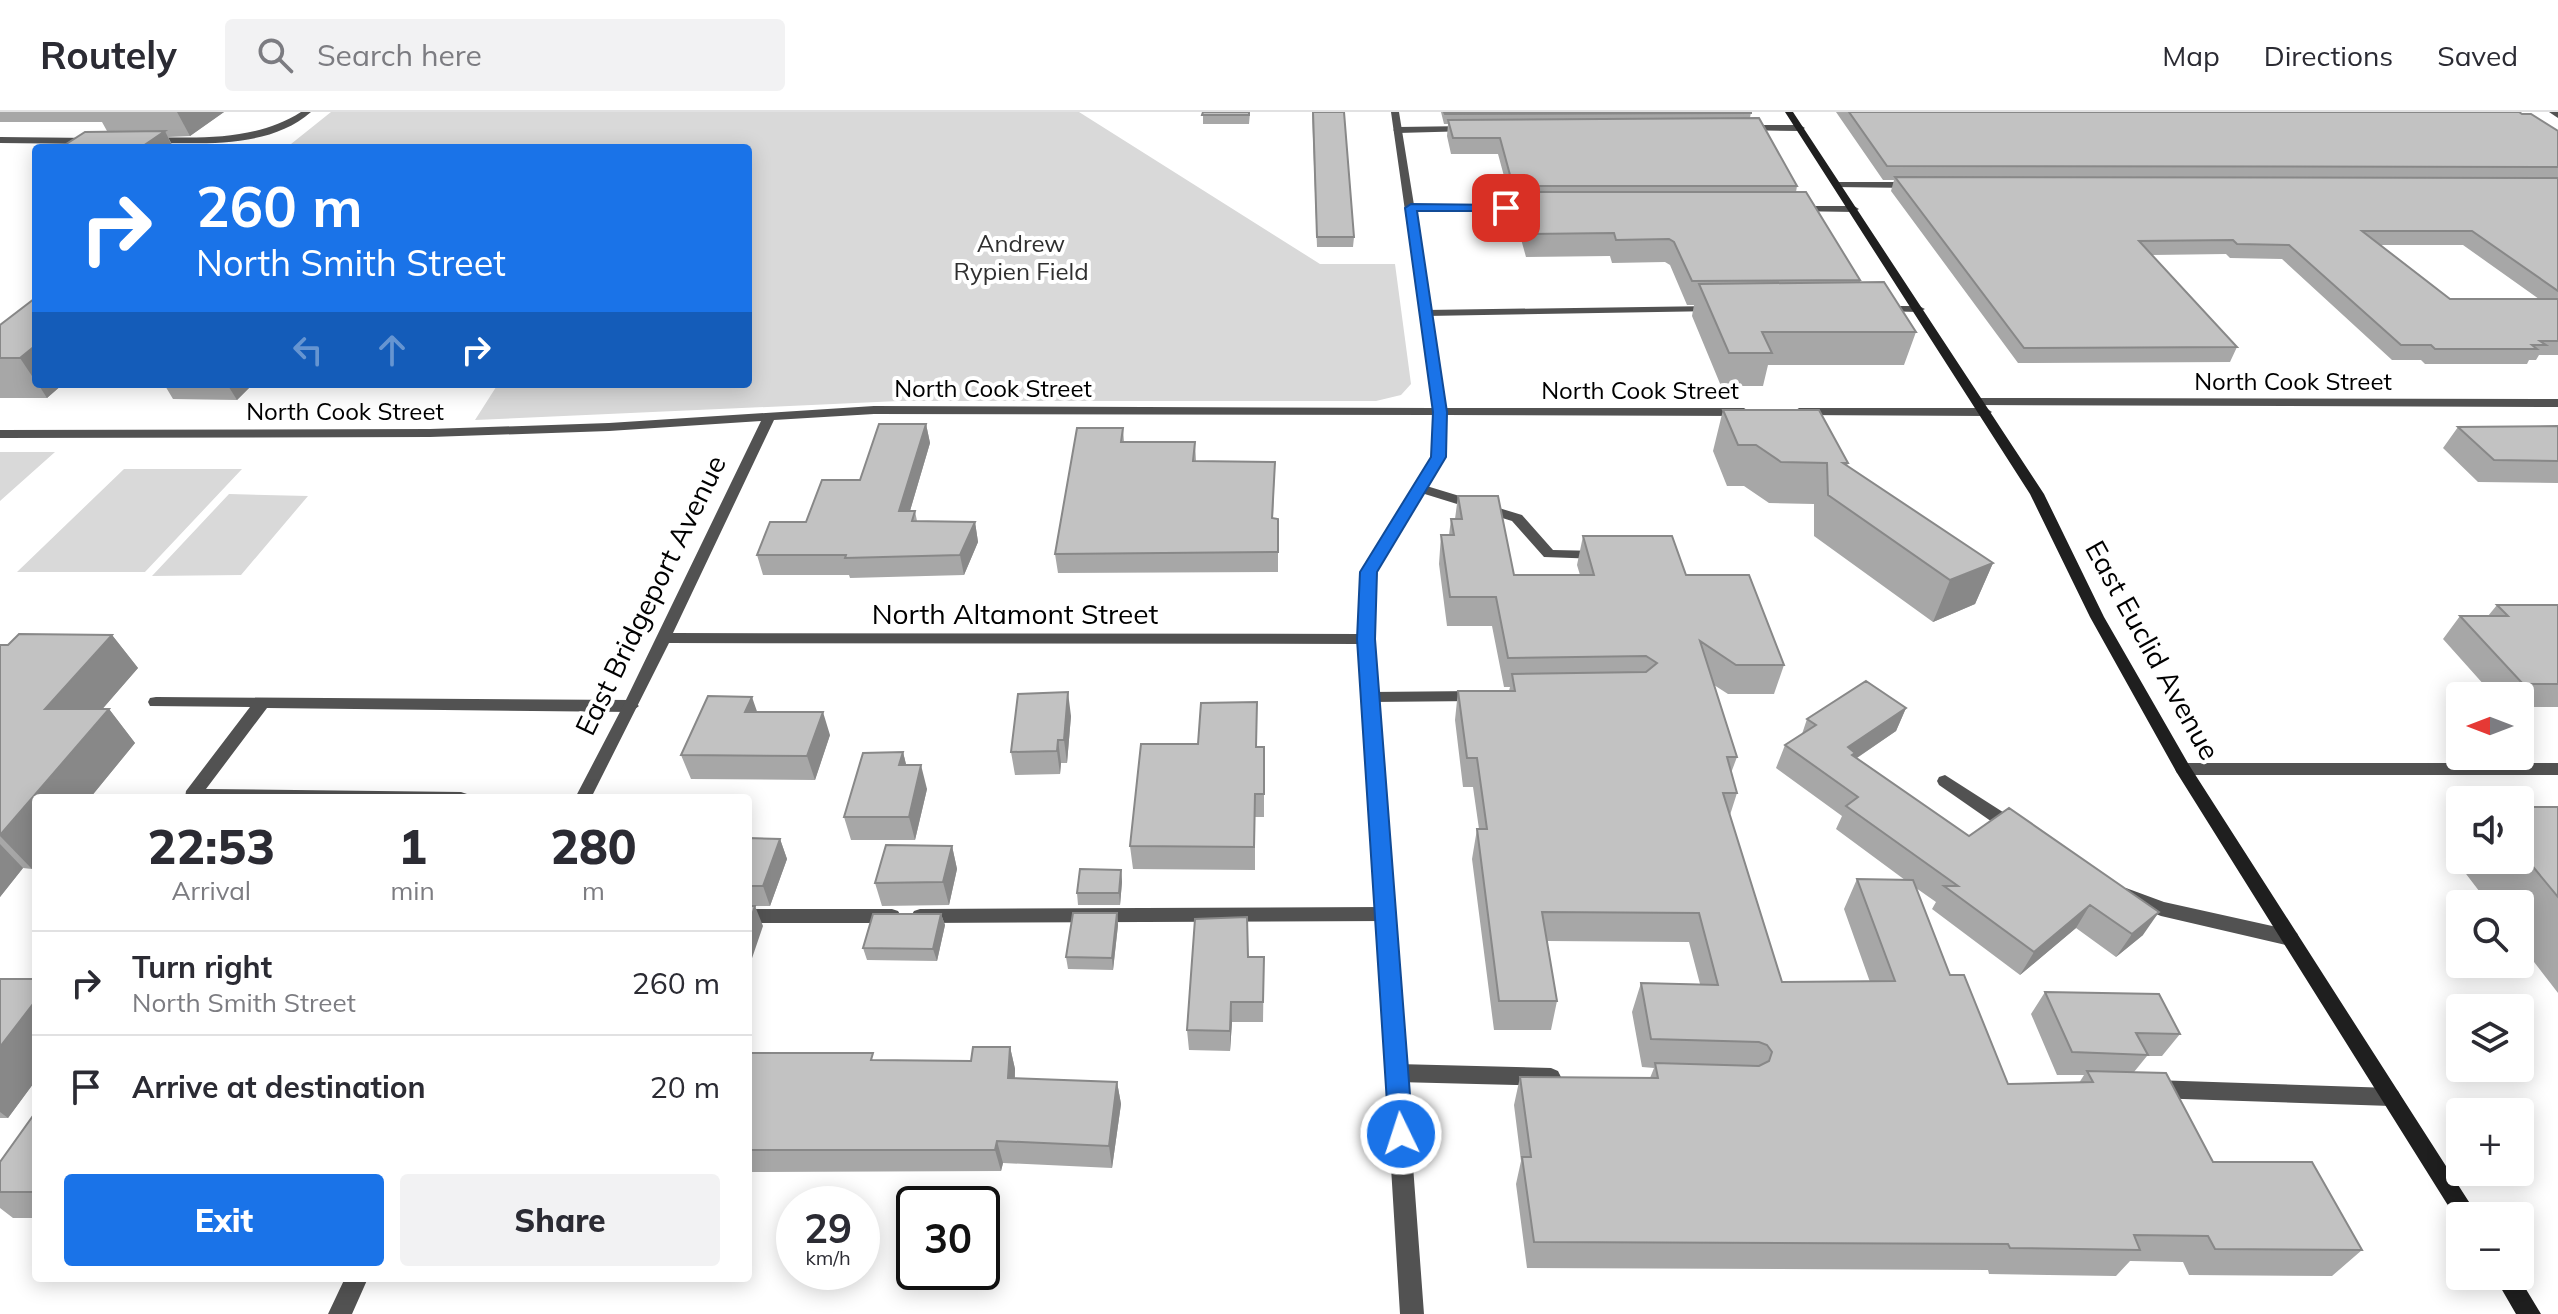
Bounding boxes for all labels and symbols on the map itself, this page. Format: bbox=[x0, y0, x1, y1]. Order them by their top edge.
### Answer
pin bbox=[1472, 174, 1540, 242]
park label: Andrew Rypien Field bbox=[953, 228, 1089, 286]
street label: North Cook Street bbox=[2194, 366, 2392, 396]
street label: North Cook Street bbox=[894, 373, 1092, 403]
street label: North Cook Street bbox=[1541, 375, 1739, 405]
street label: North Cook Street bbox=[246, 396, 444, 426]
street label: East Bridgeport Avenue bbox=[567, 449, 733, 741]
street label: East Euclid Avenue bbox=[2078, 534, 2228, 766]
street label: North Altamont Street bbox=[872, 596, 1159, 631]
north arrow bbox=[2446, 682, 2534, 770]
position arrow bbox=[1359, 1092, 1443, 1176]
speed limit sign: 30 bbox=[896, 1186, 1000, 1290]

